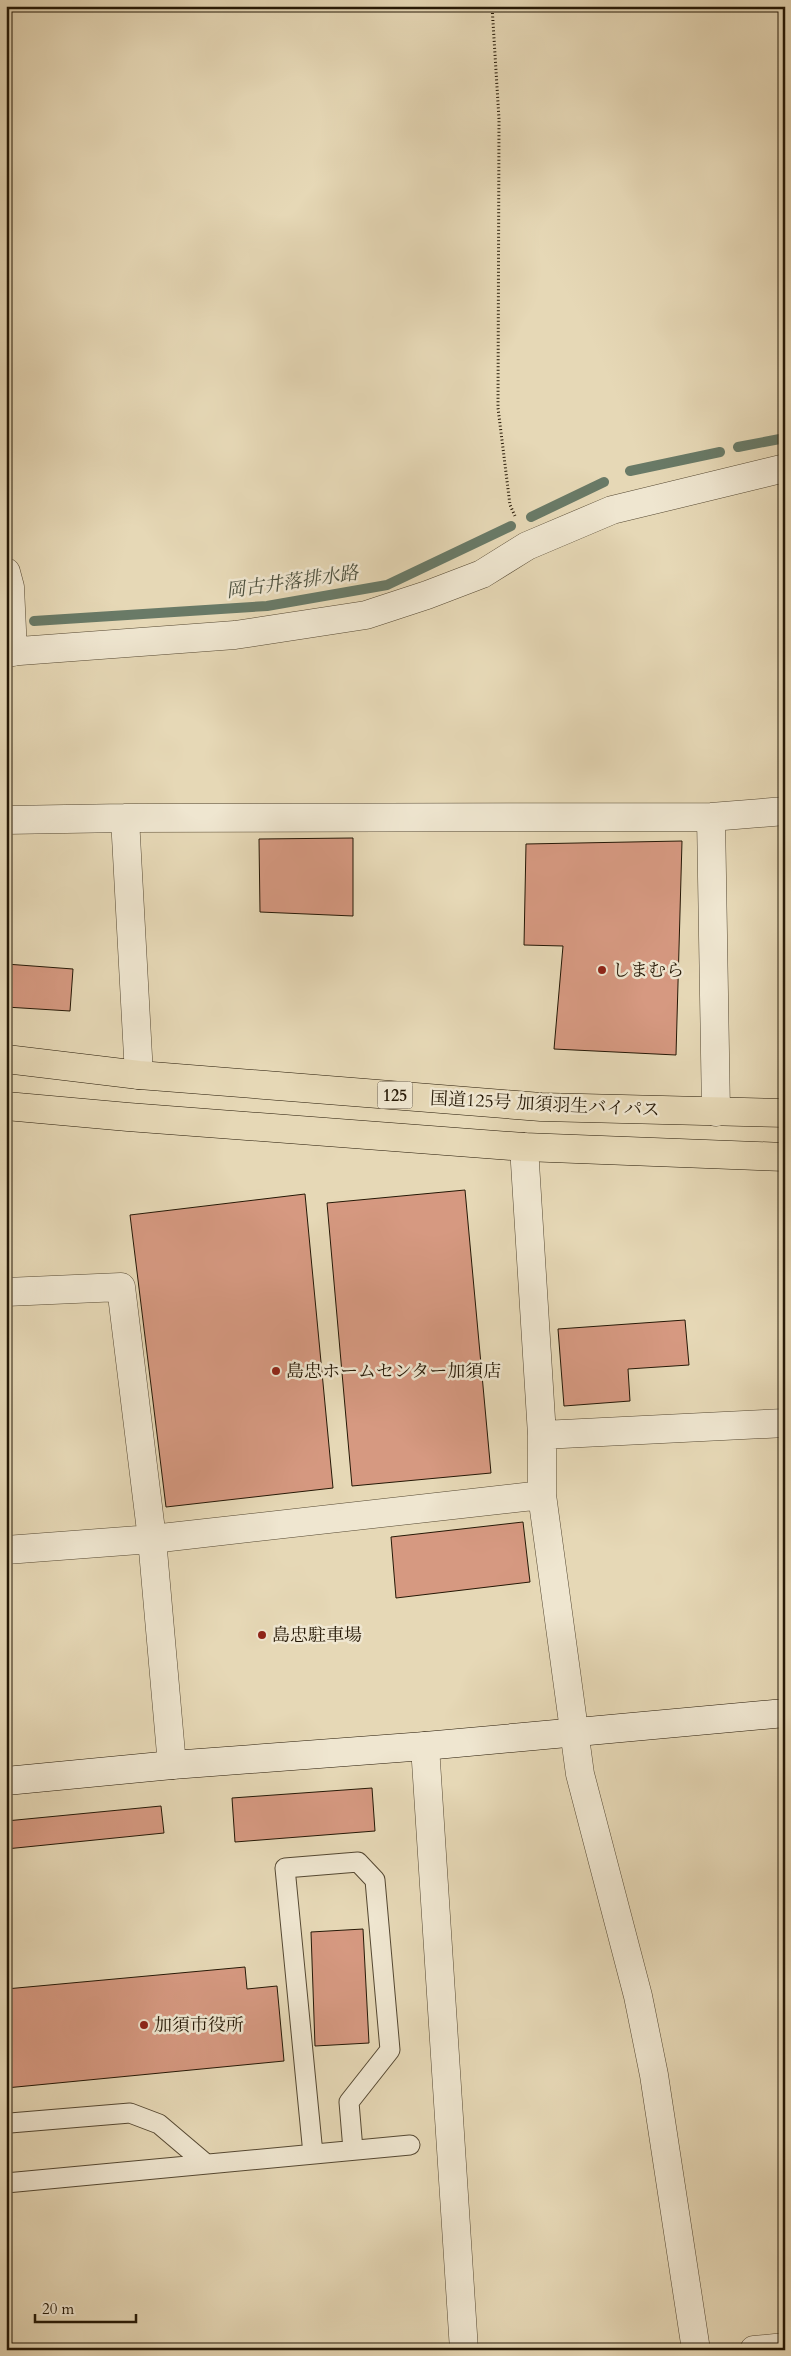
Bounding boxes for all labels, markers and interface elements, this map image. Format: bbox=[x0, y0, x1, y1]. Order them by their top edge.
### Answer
water label: 岡古井落排水路 bbox=[224, 560, 362, 604]
place label: しまむら bbox=[612, 958, 684, 983]
marker: しまむら bbox=[596, 964, 608, 976]
road number: 125 bbox=[378, 1082, 412, 1108]
street label: 国道125号 加須羽生バイパス bbox=[429, 1086, 661, 1123]
place label: 島忠ホームセンター加須店 bbox=[286, 1359, 501, 1384]
marker: 島忠ホームセンター加須店 bbox=[270, 1365, 282, 1377]
place label: 島忠駐車場 bbox=[272, 1623, 362, 1648]
marker: 島忠駐車場 bbox=[256, 1629, 268, 1641]
place label: 加須市役所 bbox=[154, 2013, 244, 2038]
marker: 加須市役所 bbox=[138, 2019, 150, 2031]
scale bar bbox=[35, 2291, 136, 2323]
text: 20 m bbox=[42, 2299, 74, 2319]

